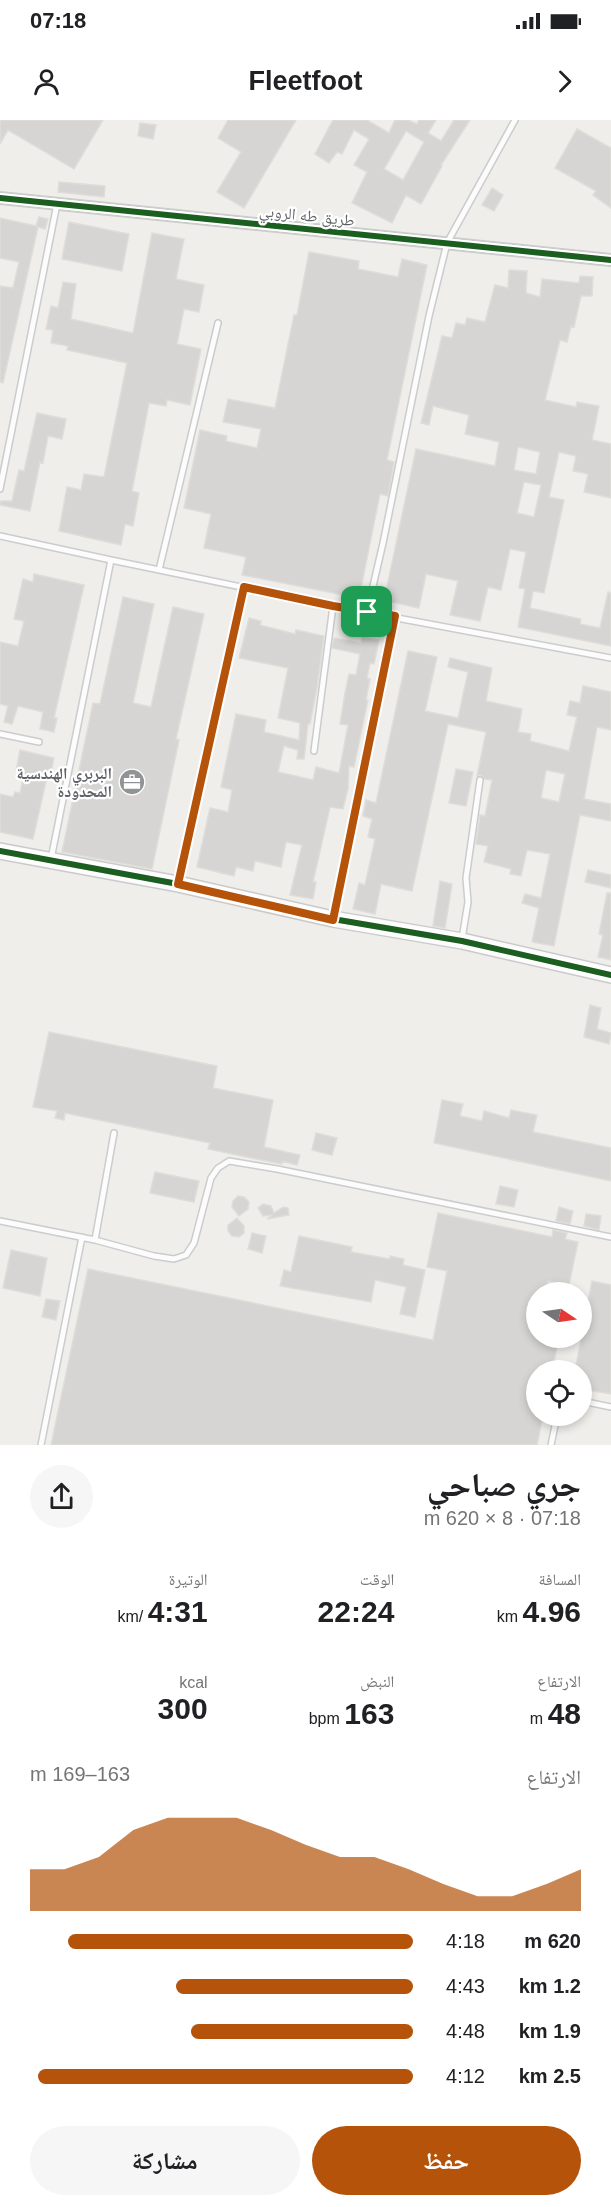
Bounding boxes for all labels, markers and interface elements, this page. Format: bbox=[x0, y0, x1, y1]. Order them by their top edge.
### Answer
text: 07:18 bbox=[30, 8, 86, 33]
icon: person bbox=[30, 65, 63, 98]
icon: forward bbox=[548, 65, 581, 98]
text: Fleetfoot bbox=[249, 66, 363, 96]
street label: طريق طه الروبي bbox=[258, 202, 356, 233]
pin bbox=[341, 586, 392, 637]
icon: arrive bbox=[350, 595, 383, 628]
place label: البربري الهندسية المحدودة bbox=[16, 765, 112, 800]
office icon: البربري الهندسية المحدودة bbox=[117, 767, 147, 797]
north arrow bbox=[526, 1282, 592, 1348]
map controls bbox=[526, 1282, 592, 1426]
button: locate bbox=[526, 1360, 592, 1426]
button: share bbox=[30, 1465, 93, 1528]
text: جري صباحي bbox=[427, 1466, 581, 1503]
text: 07:18 · 8 × 620 m bbox=[424, 1507, 581, 1529]
text: الوتيرة bbox=[169, 1571, 208, 1588]
text: الوقت bbox=[360, 1571, 394, 1588]
text: المسافة bbox=[539, 1571, 581, 1588]
text: 4:31 bbox=[148, 1595, 208, 1628]
text: 22:24 bbox=[318, 1595, 394, 1628]
text: 4.96 bbox=[523, 1595, 581, 1628]
text: /km bbox=[117, 1608, 148, 1625]
text: km bbox=[497, 1608, 523, 1625]
text: النبض bbox=[360, 1673, 394, 1690]
text: الارتفاع bbox=[537, 1673, 581, 1690]
text: kcal bbox=[179, 1674, 208, 1691]
text: 300 bbox=[158, 1692, 208, 1725]
text: 163 bbox=[344, 1697, 394, 1730]
text: 48 bbox=[548, 1697, 581, 1730]
text: bpm bbox=[309, 1710, 344, 1727]
text: m bbox=[530, 1710, 548, 1727]
text: 163–169 m bbox=[30, 1763, 130, 1785]
text: الارتفاع bbox=[526, 1766, 581, 1788]
text: 4:18 bbox=[446, 1930, 485, 1952]
text: 620 m bbox=[524, 1930, 581, 1952]
text: 4:43 bbox=[446, 1975, 485, 1997]
text: 1.2 km bbox=[519, 1975, 581, 1997]
text: 4:48 bbox=[446, 2020, 485, 2042]
text: 1.9 km bbox=[519, 2020, 581, 2042]
text: 4:12 bbox=[446, 2065, 485, 2087]
text: 2.5 km bbox=[519, 2065, 581, 2087]
button: مشاركة bbox=[30, 2126, 300, 2195]
button: حفظ bbox=[312, 2126, 581, 2195]

